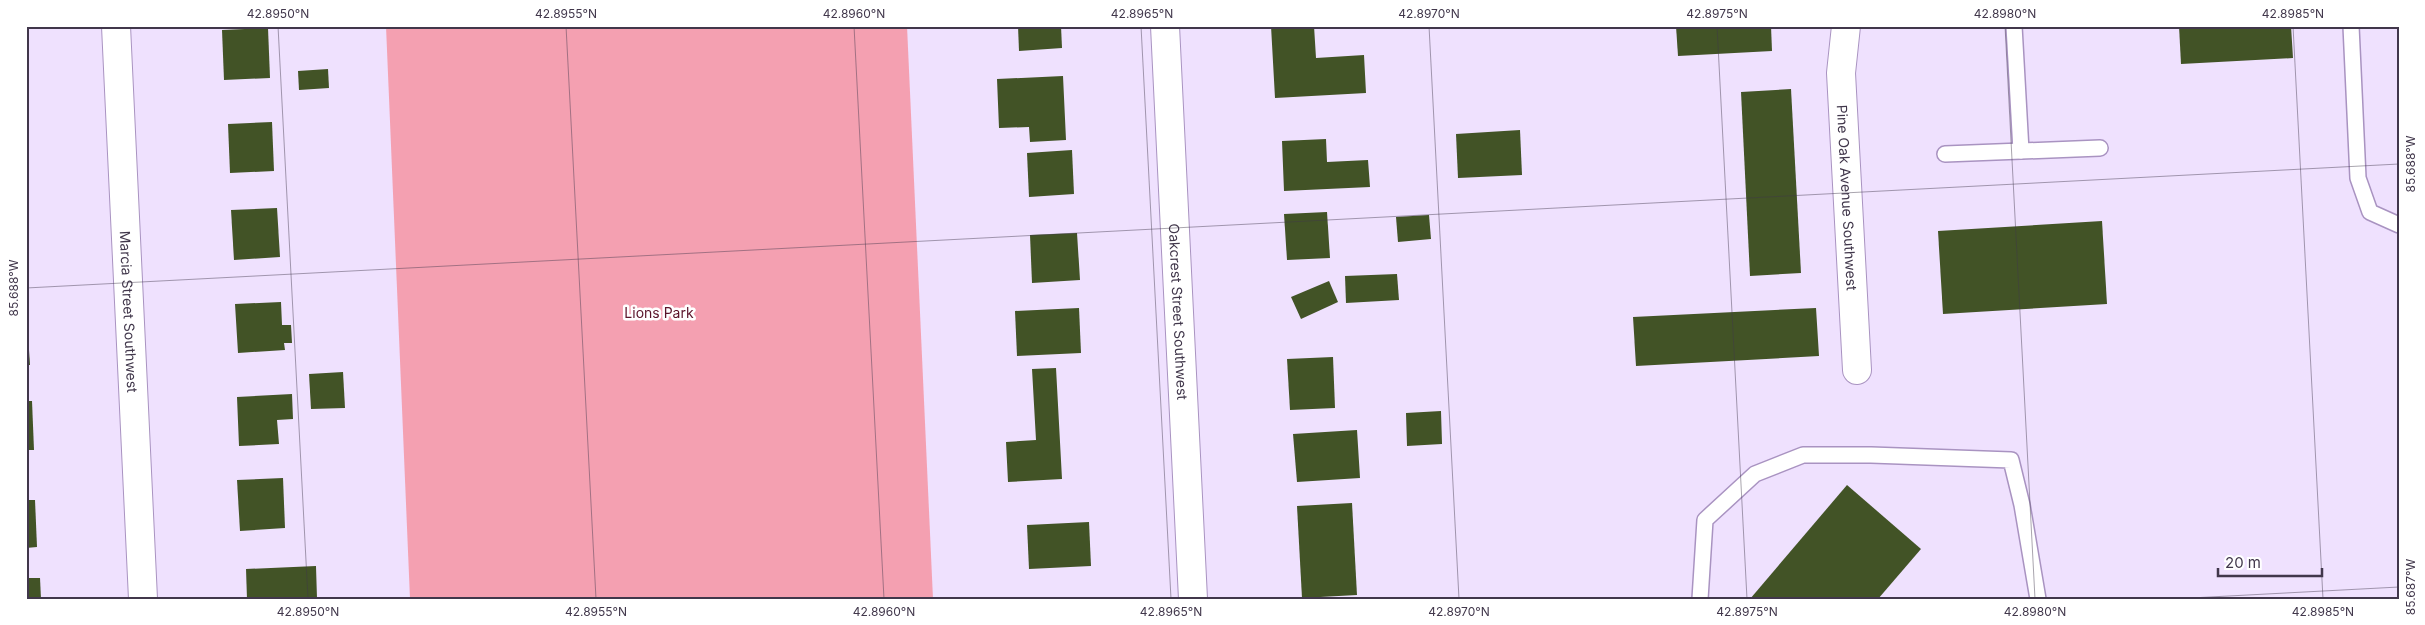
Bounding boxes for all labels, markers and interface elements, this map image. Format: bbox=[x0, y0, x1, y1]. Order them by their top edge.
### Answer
text: 42.8950°N bbox=[247, 6, 309, 21]
text: 42.8955°N bbox=[535, 6, 597, 21]
text: 42.8960°N bbox=[823, 6, 885, 21]
text: 42.8965°N bbox=[1111, 6, 1173, 21]
text: 42.8970°N bbox=[1398, 6, 1460, 21]
text: 42.8975°N bbox=[1686, 6, 1748, 21]
text: 42.8980°N bbox=[1974, 6, 2036, 21]
text: 42.8985°N bbox=[2262, 6, 2324, 21]
street label: Pine Oak Avenue Southwest bbox=[1834, 104, 1861, 291]
text: 85.688°W bbox=[2403, 135, 2418, 192]
street label: Oakcrest Street Southwest bbox=[1166, 223, 1192, 401]
street label: Marcia Street Southwest bbox=[117, 230, 142, 394]
text: 85.688°W bbox=[6, 259, 21, 316]
park label: Lions Park bbox=[624, 304, 694, 321]
scale bar bbox=[2218, 545, 2321, 577]
text: 20 m bbox=[2225, 553, 2261, 572]
text: 85.687°W bbox=[2403, 559, 2418, 615]
text: 42.8950°N bbox=[277, 604, 339, 619]
text: 42.8955°N bbox=[565, 604, 627, 619]
text: 42.8960°N bbox=[853, 604, 915, 619]
text: 42.8965°N bbox=[1140, 604, 1202, 619]
text: 42.8970°N bbox=[1428, 604, 1490, 619]
text: 42.8975°N bbox=[1716, 604, 1778, 619]
text: 42.8980°N bbox=[2004, 604, 2066, 619]
text: 42.8985°N bbox=[2292, 604, 2354, 619]

